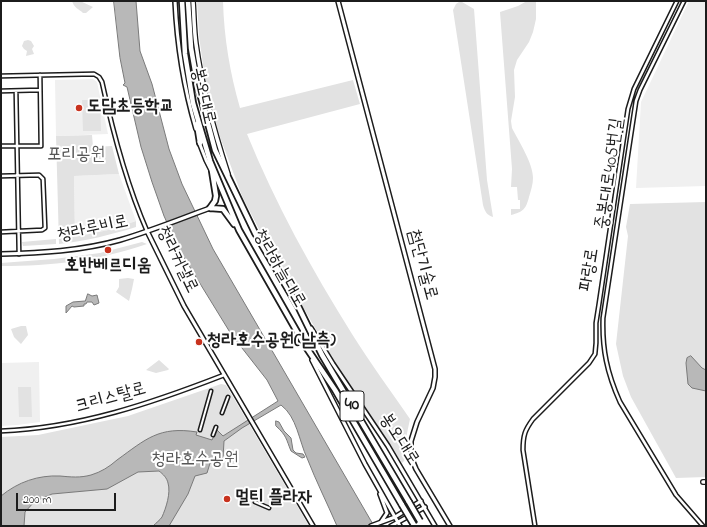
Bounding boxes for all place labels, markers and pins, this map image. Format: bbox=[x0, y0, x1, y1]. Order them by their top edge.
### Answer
place label: 도담초등학교 bbox=[87, 97, 174, 119]
marker: 도담초등학교 bbox=[74, 103, 84, 113]
marker: 호반베르디움 bbox=[103, 245, 113, 255]
place label: 호반베르디움 bbox=[65, 256, 151, 278]
place label: 청라호수공원(남측) bbox=[207, 331, 336, 353]
marker: 청라호수공원(남측) bbox=[194, 337, 204, 347]
place label: 멀티 플라자 bbox=[235, 488, 312, 510]
marker: 멀티 플라자 bbox=[222, 494, 232, 504]

